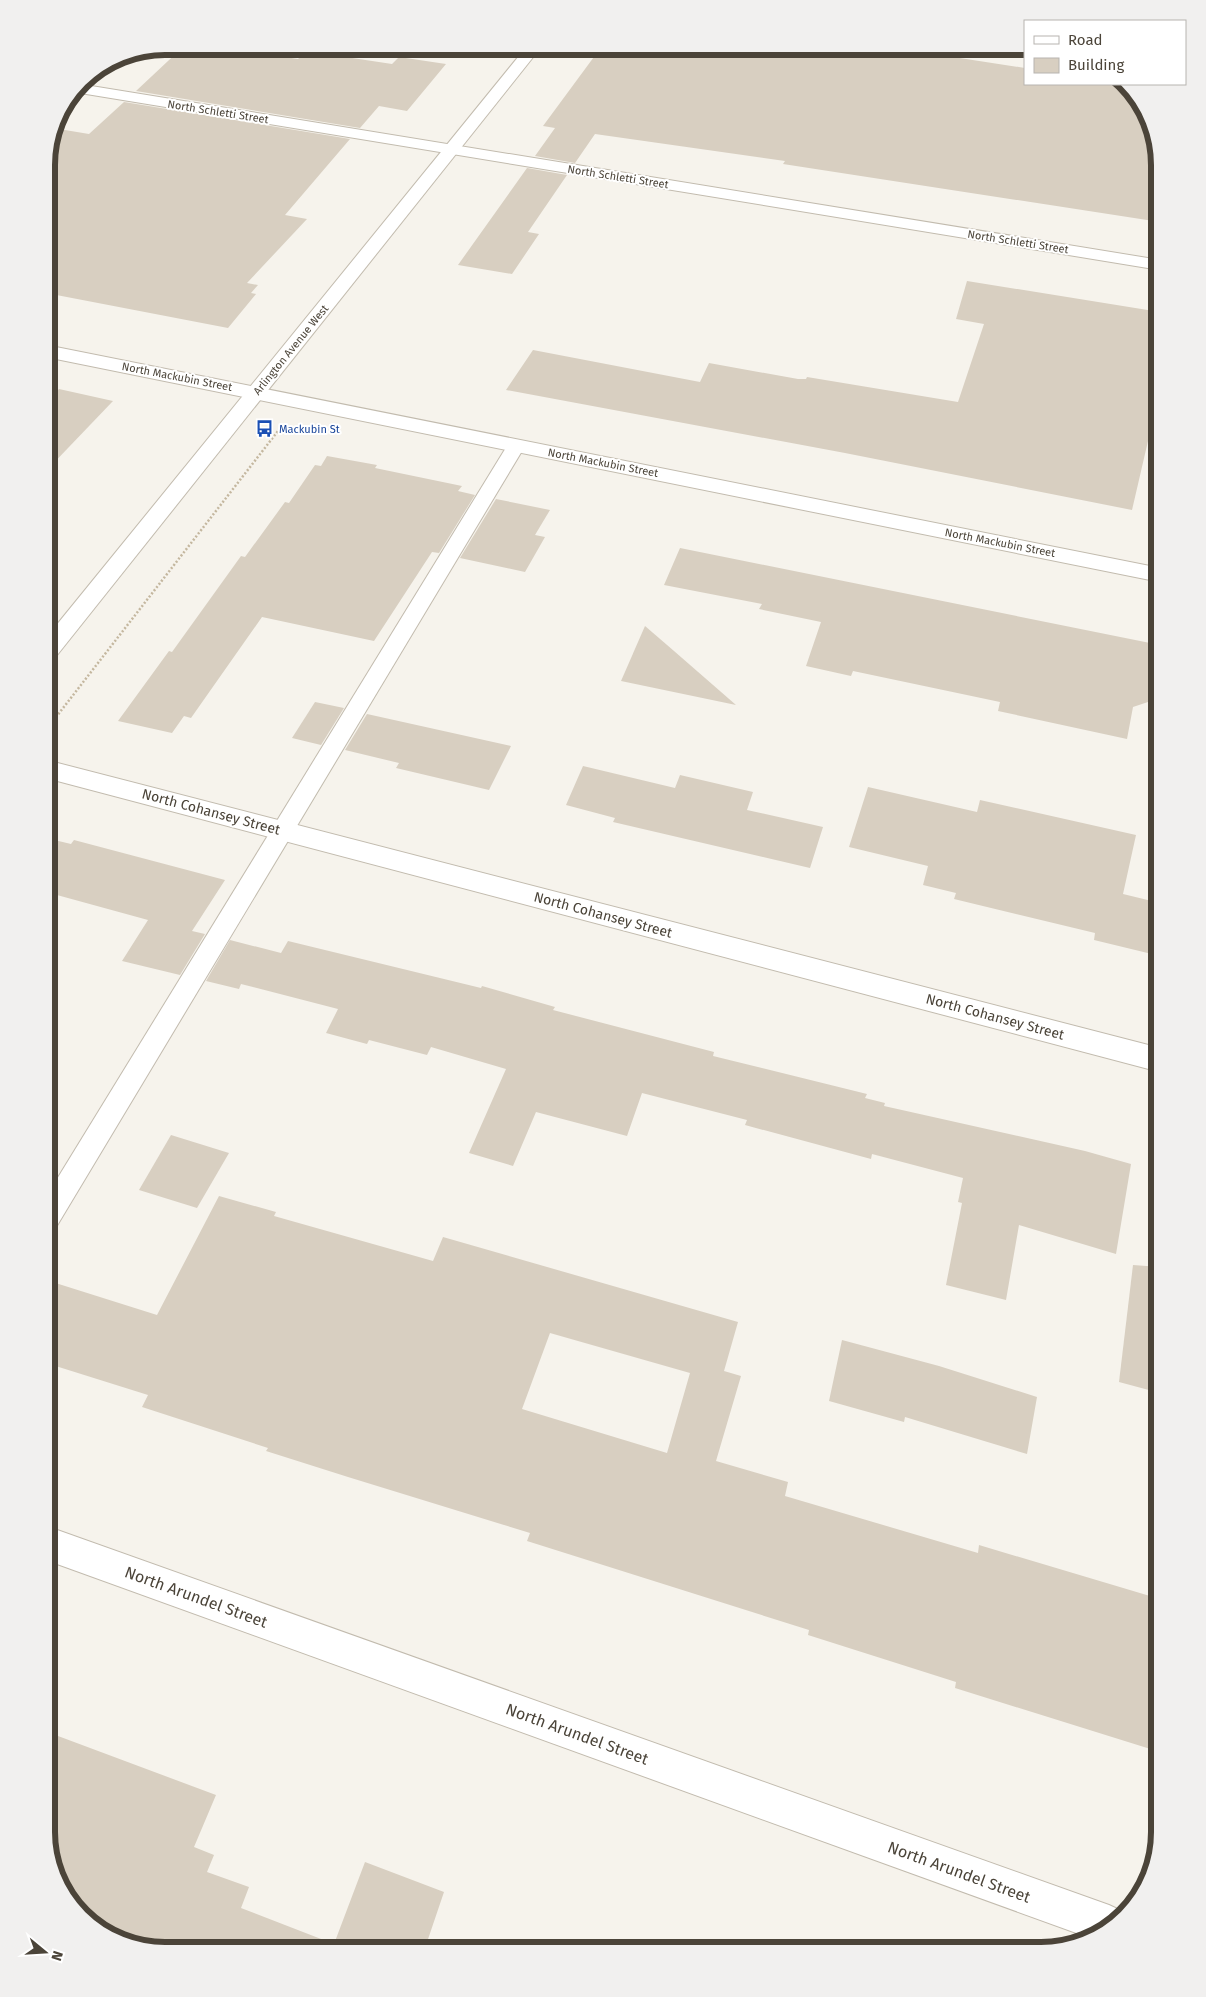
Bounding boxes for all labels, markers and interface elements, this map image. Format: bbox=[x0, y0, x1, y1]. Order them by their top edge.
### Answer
legend bbox=[1024, 20, 1186, 85]
text: Road bbox=[1068, 31, 1103, 49]
text: Building bbox=[1068, 56, 1124, 74]
street label: North Schletti Street bbox=[167, 98, 270, 126]
street label: North Schletti Street bbox=[567, 163, 670, 191]
street label: North Schletti Street bbox=[967, 228, 1070, 256]
street label: Arlington Avenue West bbox=[251, 302, 331, 398]
street label: North Mackubin Street bbox=[121, 360, 233, 394]
bus stop icon: Mackubin St bbox=[255, 419, 275, 439]
place label: Mackubin St bbox=[279, 423, 340, 436]
street label: North Mackubin Street bbox=[547, 446, 659, 480]
street label: North Mackubin Street bbox=[944, 526, 1056, 560]
street label: North Cohansey Street bbox=[140, 785, 283, 839]
street label: North Cohansey Street bbox=[532, 888, 675, 942]
street label: North Cohansey Street bbox=[924, 990, 1067, 1044]
street label: North Arundel Street bbox=[122, 1562, 270, 1632]
street label: North Arundel Street bbox=[503, 1699, 651, 1769]
street label: North Arundel Street bbox=[885, 1837, 1033, 1907]
north arrow bbox=[20, 1927, 70, 1977]
text: N bbox=[47, 1949, 66, 1963]

